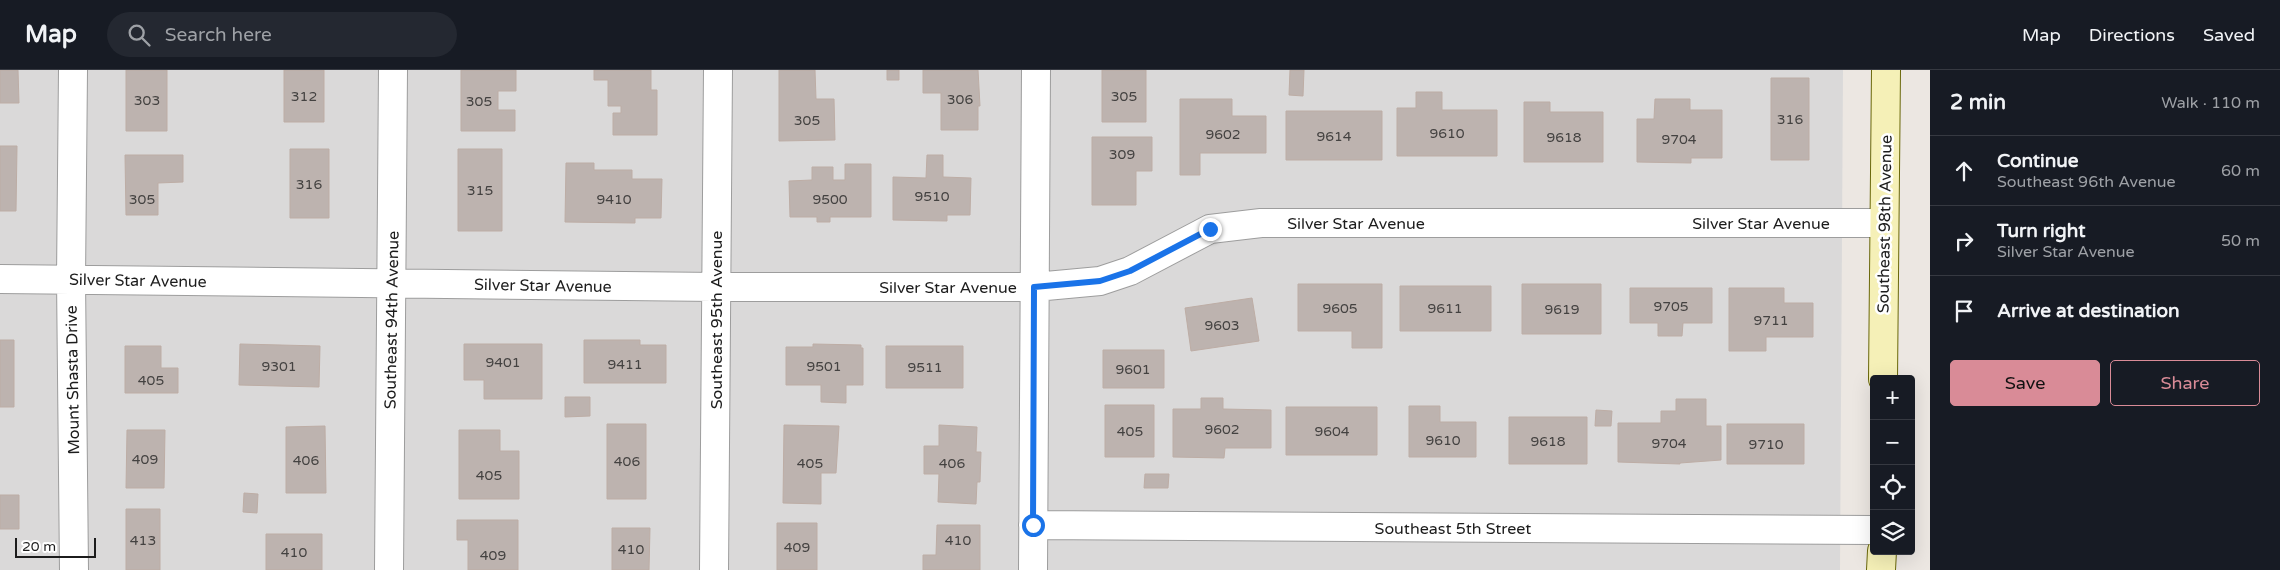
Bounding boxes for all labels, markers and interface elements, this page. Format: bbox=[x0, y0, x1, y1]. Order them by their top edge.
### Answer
search box bbox=[107, 12, 457, 57]
text: Map bbox=[25, 20, 77, 49]
icon: search bbox=[125, 21, 153, 49]
text: Search here bbox=[165, 24, 272, 46]
text: Map bbox=[2022, 24, 2061, 46]
text: Directions bbox=[2089, 24, 2175, 46]
text: Saved bbox=[2203, 24, 2255, 46]
house number: 312 bbox=[291, 88, 317, 105]
house number: 305 bbox=[1111, 88, 1137, 105]
text: 2 min bbox=[1950, 90, 2006, 115]
house number: 306 bbox=[947, 91, 973, 108]
house number: 303 bbox=[134, 92, 160, 109]
house number: 305 bbox=[466, 93, 492, 110]
text: Walk · 110 m bbox=[2161, 93, 2260, 113]
house number: 316 bbox=[1777, 111, 1803, 128]
house number: 305 bbox=[794, 112, 820, 129]
house number: 9610 bbox=[1429, 125, 1465, 142]
house number: 9602 bbox=[1205, 126, 1241, 143]
house number: 9614 bbox=[1316, 128, 1352, 145]
house number: 9618 bbox=[1546, 129, 1582, 146]
house number: 9704 bbox=[1661, 131, 1697, 148]
street label: Southeast 98th Avenue bbox=[1873, 135, 1897, 313]
house number: 309 bbox=[1109, 146, 1135, 163]
text: Continue bbox=[1997, 150, 2079, 172]
icon: ahead bbox=[1950, 157, 1978, 185]
text: 60 m bbox=[2221, 161, 2260, 181]
text: Southeast 96th Avenue bbox=[1997, 172, 2176, 192]
house number: 316 bbox=[296, 176, 322, 193]
house number: 315 bbox=[467, 182, 493, 199]
house number: 9510 bbox=[914, 188, 950, 205]
house number: 305 bbox=[129, 191, 155, 208]
house number: 9410 bbox=[596, 191, 632, 208]
house number: 9500 bbox=[812, 191, 848, 208]
street label: Silver Star Avenue bbox=[1287, 214, 1425, 234]
street label: Silver Star Avenue bbox=[1692, 214, 1830, 234]
route end bbox=[1199, 218, 1222, 241]
text: Turn right bbox=[1997, 220, 2085, 242]
icon: right bbox=[1950, 227, 1978, 255]
street label: Southeast 94th Avenue bbox=[380, 231, 404, 409]
street label: Southeast 95th Avenue bbox=[707, 231, 727, 409]
text: 50 m bbox=[2221, 231, 2260, 251]
text: Silver Star Avenue bbox=[1997, 242, 2135, 262]
street label: Silver Star Avenue bbox=[69, 270, 207, 292]
street label: Silver Star Avenue bbox=[474, 275, 612, 297]
street label: Silver Star Avenue bbox=[879, 278, 1017, 298]
icon: arrive bbox=[1950, 297, 1978, 325]
house number: 9705 bbox=[1653, 298, 1689, 315]
house number: 9605 bbox=[1322, 300, 1358, 317]
house number: 9611 bbox=[1427, 300, 1463, 317]
text: Arrive at destination bbox=[1997, 300, 2180, 322]
house number: 9619 bbox=[1544, 301, 1580, 318]
street label: Mount Shasta Drive bbox=[62, 305, 84, 455]
house number: 9711 bbox=[1753, 312, 1789, 329]
house number: 9603 bbox=[1204, 317, 1240, 334]
house number: 9401 bbox=[485, 354, 521, 371]
house number: 9411 bbox=[607, 356, 643, 373]
house number: 9301 bbox=[261, 358, 297, 375]
house number: 9501 bbox=[806, 358, 842, 375]
house number: 9511 bbox=[907, 359, 943, 376]
button: Save bbox=[1950, 360, 2100, 406]
button: Share bbox=[2110, 360, 2260, 406]
house number: 9601 bbox=[1115, 361, 1151, 378]
house number: 405 bbox=[138, 372, 164, 389]
map controls bbox=[1870, 375, 1915, 555]
button: + bbox=[1870, 375, 1915, 420]
button: − bbox=[1870, 420, 1915, 465]
house number: 9602 bbox=[1204, 421, 1240, 438]
house number: 405 bbox=[1117, 423, 1143, 440]
house number: 9604 bbox=[1314, 423, 1350, 440]
house number: 9610 bbox=[1425, 432, 1461, 449]
house number: 9618 bbox=[1530, 433, 1566, 450]
house number: 9704 bbox=[1651, 435, 1687, 452]
house number: 9710 bbox=[1748, 436, 1784, 453]
house number: 409 bbox=[132, 451, 158, 468]
house number: 406 bbox=[293, 452, 319, 469]
house number: 406 bbox=[614, 453, 640, 470]
house number: 405 bbox=[797, 455, 823, 472]
house number: 406 bbox=[939, 455, 965, 472]
button: locate bbox=[1870, 465, 1915, 510]
house number: 405 bbox=[476, 467, 502, 484]
button: layers bbox=[1870, 510, 1915, 555]
route start bbox=[1022, 514, 1045, 537]
street label: Southeast 5th Street bbox=[1375, 519, 1531, 539]
house number: 413 bbox=[130, 532, 156, 549]
house number: 410 bbox=[945, 532, 971, 549]
scale bar bbox=[15, 535, 96, 558]
text: 20 m bbox=[22, 538, 56, 555]
house number: 409 bbox=[784, 539, 810, 556]
house number: 410 bbox=[618, 541, 644, 558]
house number: 410 bbox=[281, 544, 307, 561]
house number: 409 bbox=[480, 547, 506, 564]

